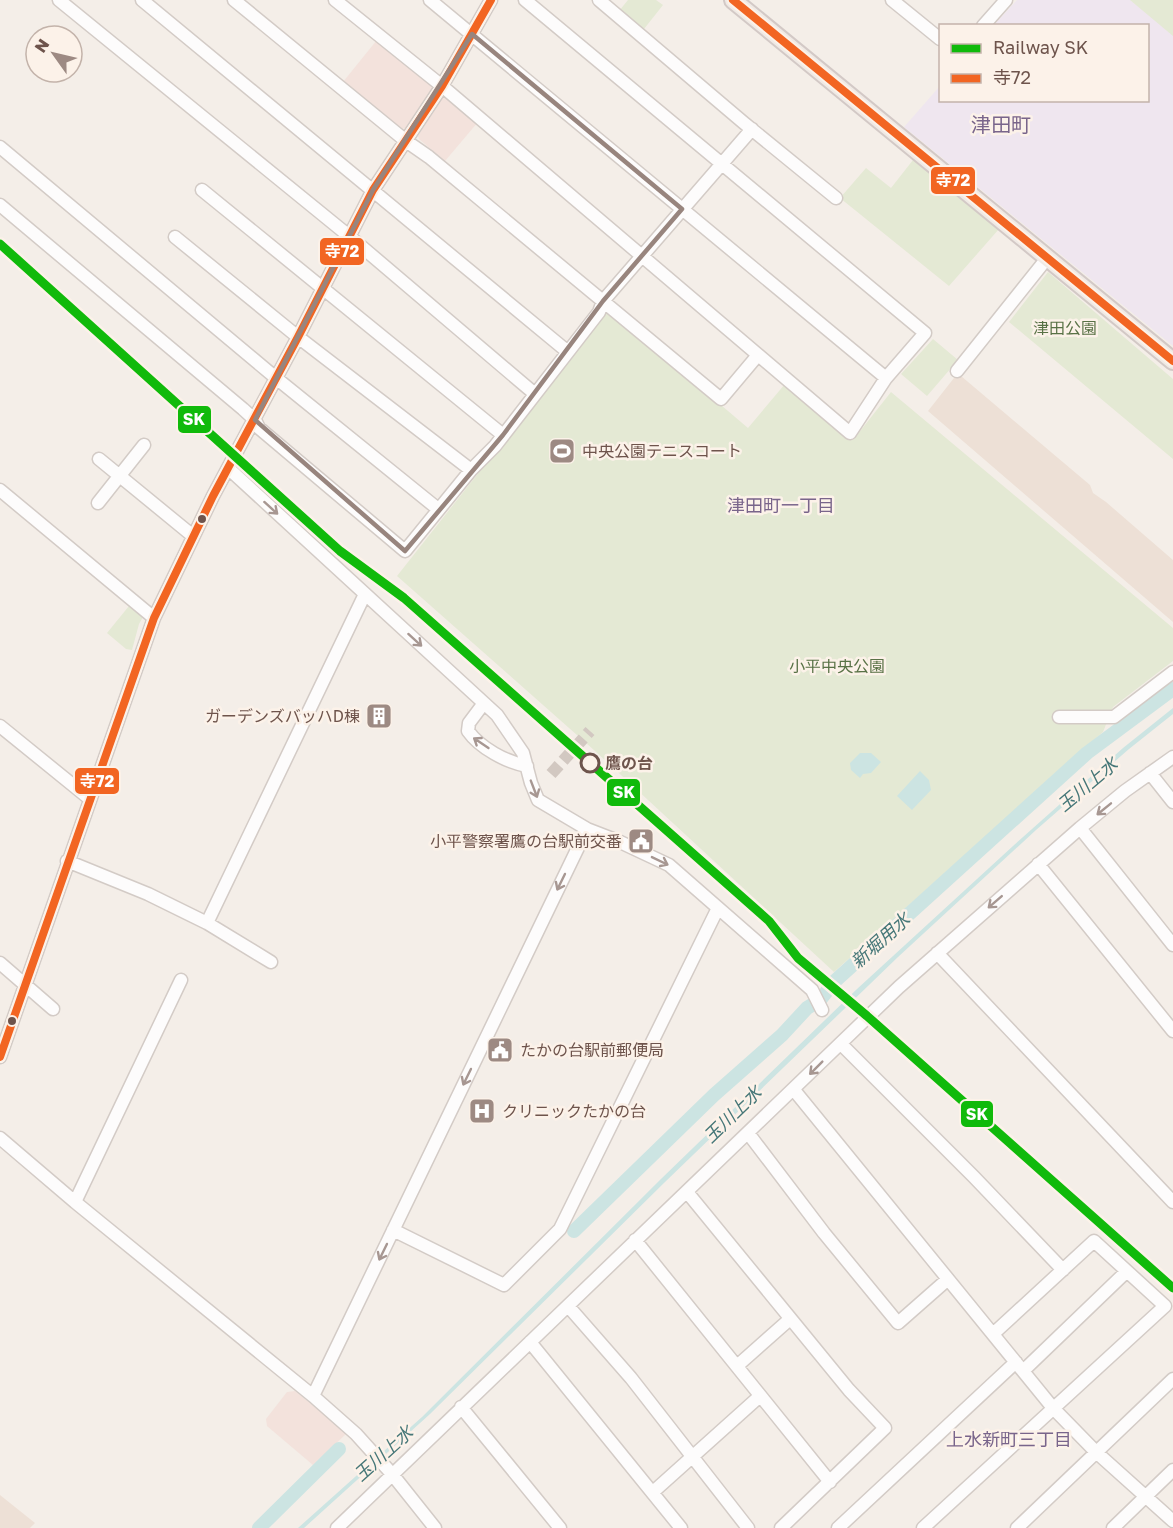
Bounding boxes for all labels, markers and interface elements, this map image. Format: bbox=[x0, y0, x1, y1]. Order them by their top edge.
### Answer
north arrow bbox=[24, 24, 84, 84]
legend bbox=[939, 24, 1149, 102]
text: N bbox=[30, 35, 53, 56]
text: Railway SK bbox=[993, 36, 1088, 58]
text: 寺72 bbox=[993, 66, 1031, 88]
district label: 津田町 bbox=[971, 112, 1031, 136]
line badge: 寺72 bbox=[930, 166, 976, 195]
text: 寺72 bbox=[936, 170, 970, 190]
line badge: 寺72 bbox=[319, 237, 365, 266]
text: 寺72 bbox=[325, 241, 359, 261]
park label: 津田公園 bbox=[1033, 318, 1097, 338]
line badge: SK bbox=[177, 405, 212, 434]
text: SK bbox=[183, 409, 206, 429]
sports icon: 中央公園テニスコート bbox=[547, 436, 577, 466]
place label: 中央公園テニスコート bbox=[582, 441, 742, 461]
district label: 津田町一丁目 bbox=[727, 494, 835, 516]
one-way arrow bbox=[264, 501, 279, 515]
unlabelled marker bbox=[196, 513, 208, 525]
one-way arrow bbox=[407, 633, 422, 647]
park label: 小平中央公園 bbox=[789, 656, 885, 676]
building icon: ガーデンズバッハD棟 bbox=[364, 701, 394, 731]
place label: ガーデンズバッハD棟 bbox=[205, 706, 360, 726]
one-way arrow bbox=[472, 737, 489, 750]
water label: 玉川上水 bbox=[1052, 751, 1123, 816]
marker: 鷹の台 bbox=[580, 753, 600, 773]
place label: 鷹の台 bbox=[605, 753, 653, 773]
line badge: 寺72 bbox=[74, 767, 120, 795]
text: 寺72 bbox=[80, 771, 114, 791]
line badge: SK bbox=[606, 778, 641, 807]
one-way arrow bbox=[529, 779, 540, 798]
text: SK bbox=[613, 782, 636, 802]
one-way arrow bbox=[1096, 802, 1112, 815]
public building icon: 小平警察署鷹の台駅前交番 bbox=[626, 826, 656, 856]
place label: 小平警察署鷹の台駅前交番 bbox=[430, 831, 622, 851]
one-way arrow bbox=[650, 855, 668, 867]
one-way arrow bbox=[555, 873, 567, 891]
one-way arrow bbox=[987, 895, 1002, 909]
water label: 新堀用水 bbox=[846, 906, 916, 972]
unlabelled marker bbox=[6, 1015, 18, 1027]
public building icon: たかの台駅前郵便局 bbox=[485, 1035, 515, 1065]
place label: たかの台駅前郵便局 bbox=[520, 1040, 664, 1060]
one-way arrow bbox=[808, 1061, 823, 1075]
one-way arrow bbox=[461, 1067, 473, 1085]
water label: 玉川上水 bbox=[698, 1080, 767, 1147]
hospital icon: クリニックたかの台 bbox=[467, 1096, 497, 1126]
line badge: SK bbox=[960, 1100, 994, 1128]
place label: クリニックたかの台 bbox=[502, 1101, 646, 1121]
text: SK bbox=[966, 1104, 989, 1124]
one-way arrow bbox=[376, 1243, 388, 1261]
water label: 玉川上水 bbox=[349, 1419, 419, 1485]
district label: 上水新町三丁目 bbox=[946, 1428, 1072, 1450]

